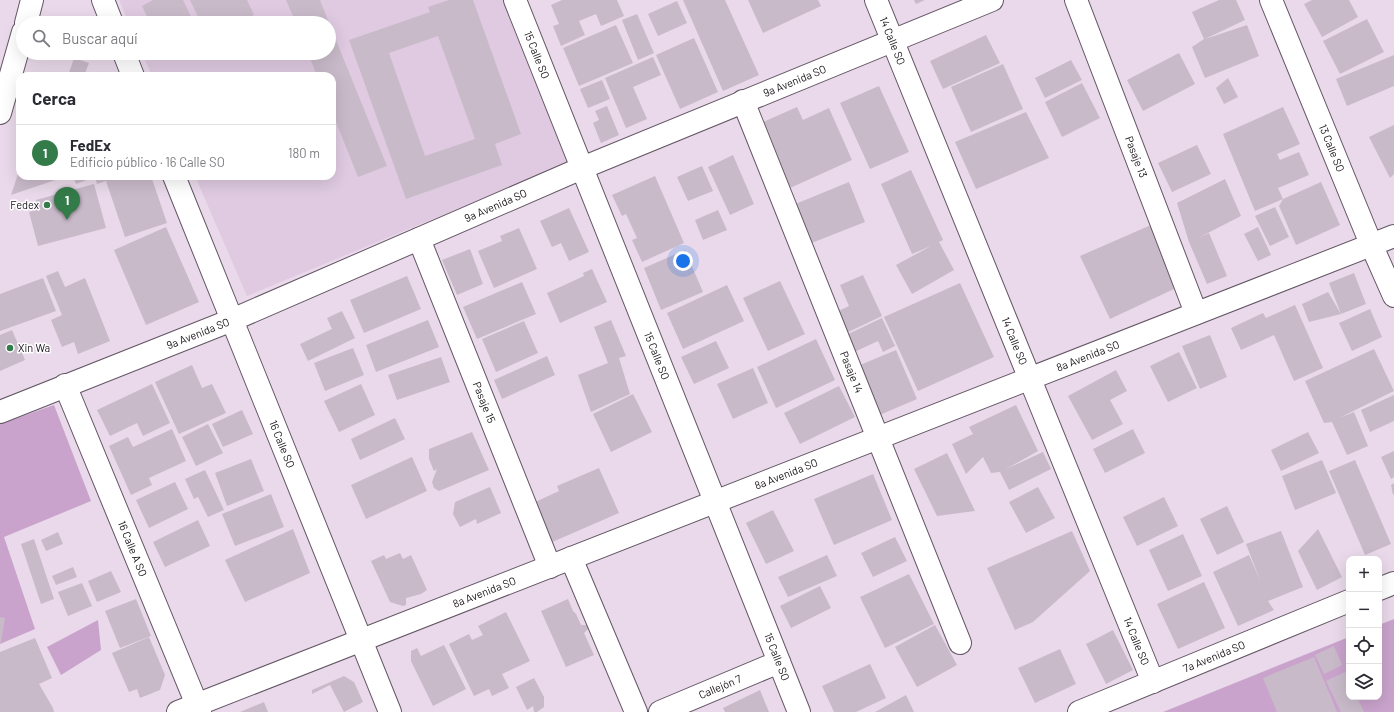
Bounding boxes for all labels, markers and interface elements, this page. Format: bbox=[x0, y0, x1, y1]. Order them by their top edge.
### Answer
street label: 14 Calle SO bbox=[877, 15, 909, 67]
search box bbox=[16, 16, 336, 60]
icon: search bbox=[30, 27, 52, 49]
text: Buscar aquí bbox=[62, 29, 138, 47]
street label: 15 Calle SO bbox=[522, 29, 553, 81]
street label: 9a Avenida SO bbox=[761, 62, 828, 99]
text: Cerca bbox=[32, 88, 76, 108]
street label: 13 Calle SO bbox=[1317, 122, 1348, 174]
street label: Pasaje 13 bbox=[1123, 134, 1150, 179]
text: FedEx bbox=[70, 136, 111, 154]
text: 1 bbox=[43, 145, 47, 161]
text: 180 m bbox=[288, 145, 320, 161]
text: Edificio público · 16 Calle SO bbox=[70, 154, 225, 170]
street label: 9a Avenida SO bbox=[462, 186, 529, 224]
pin: 1 bbox=[54, 187, 80, 220]
place label: Fedex bbox=[10, 198, 39, 211]
marker: Fedex bbox=[42, 200, 52, 210]
your location bbox=[673, 251, 693, 271]
street label: 9a Avenida SO bbox=[164, 315, 231, 351]
street label: 14 Calle SO bbox=[999, 315, 1031, 367]
street label: 15 Calle SO bbox=[642, 330, 673, 382]
street label: 8a Avenida SO bbox=[1054, 337, 1121, 374]
place label: Xin Wa bbox=[18, 341, 50, 354]
marker: Xin Wa bbox=[5, 343, 15, 353]
street label: Pasaje 14 bbox=[838, 349, 866, 395]
street label: Pasaje 15 bbox=[471, 380, 499, 425]
street label: 16 Calle SO bbox=[267, 418, 298, 470]
street label: 8a Avenida SO bbox=[752, 455, 819, 492]
street label: 16 Calle A SO bbox=[116, 519, 150, 578]
map controls bbox=[1346, 556, 1382, 700]
button: + bbox=[1346, 556, 1382, 592]
street label: 8a Avenida SO bbox=[451, 573, 518, 610]
button: − bbox=[1346, 592, 1382, 628]
street label: 14 Calle SO bbox=[1121, 615, 1153, 667]
button: locate bbox=[1346, 628, 1382, 664]
street label: 15 Calle SO bbox=[762, 631, 793, 682]
street label: 7a Avenida SO bbox=[1181, 637, 1247, 675]
button: layers bbox=[1346, 664, 1382, 700]
street label: Callejón 7 bbox=[696, 672, 743, 701]

